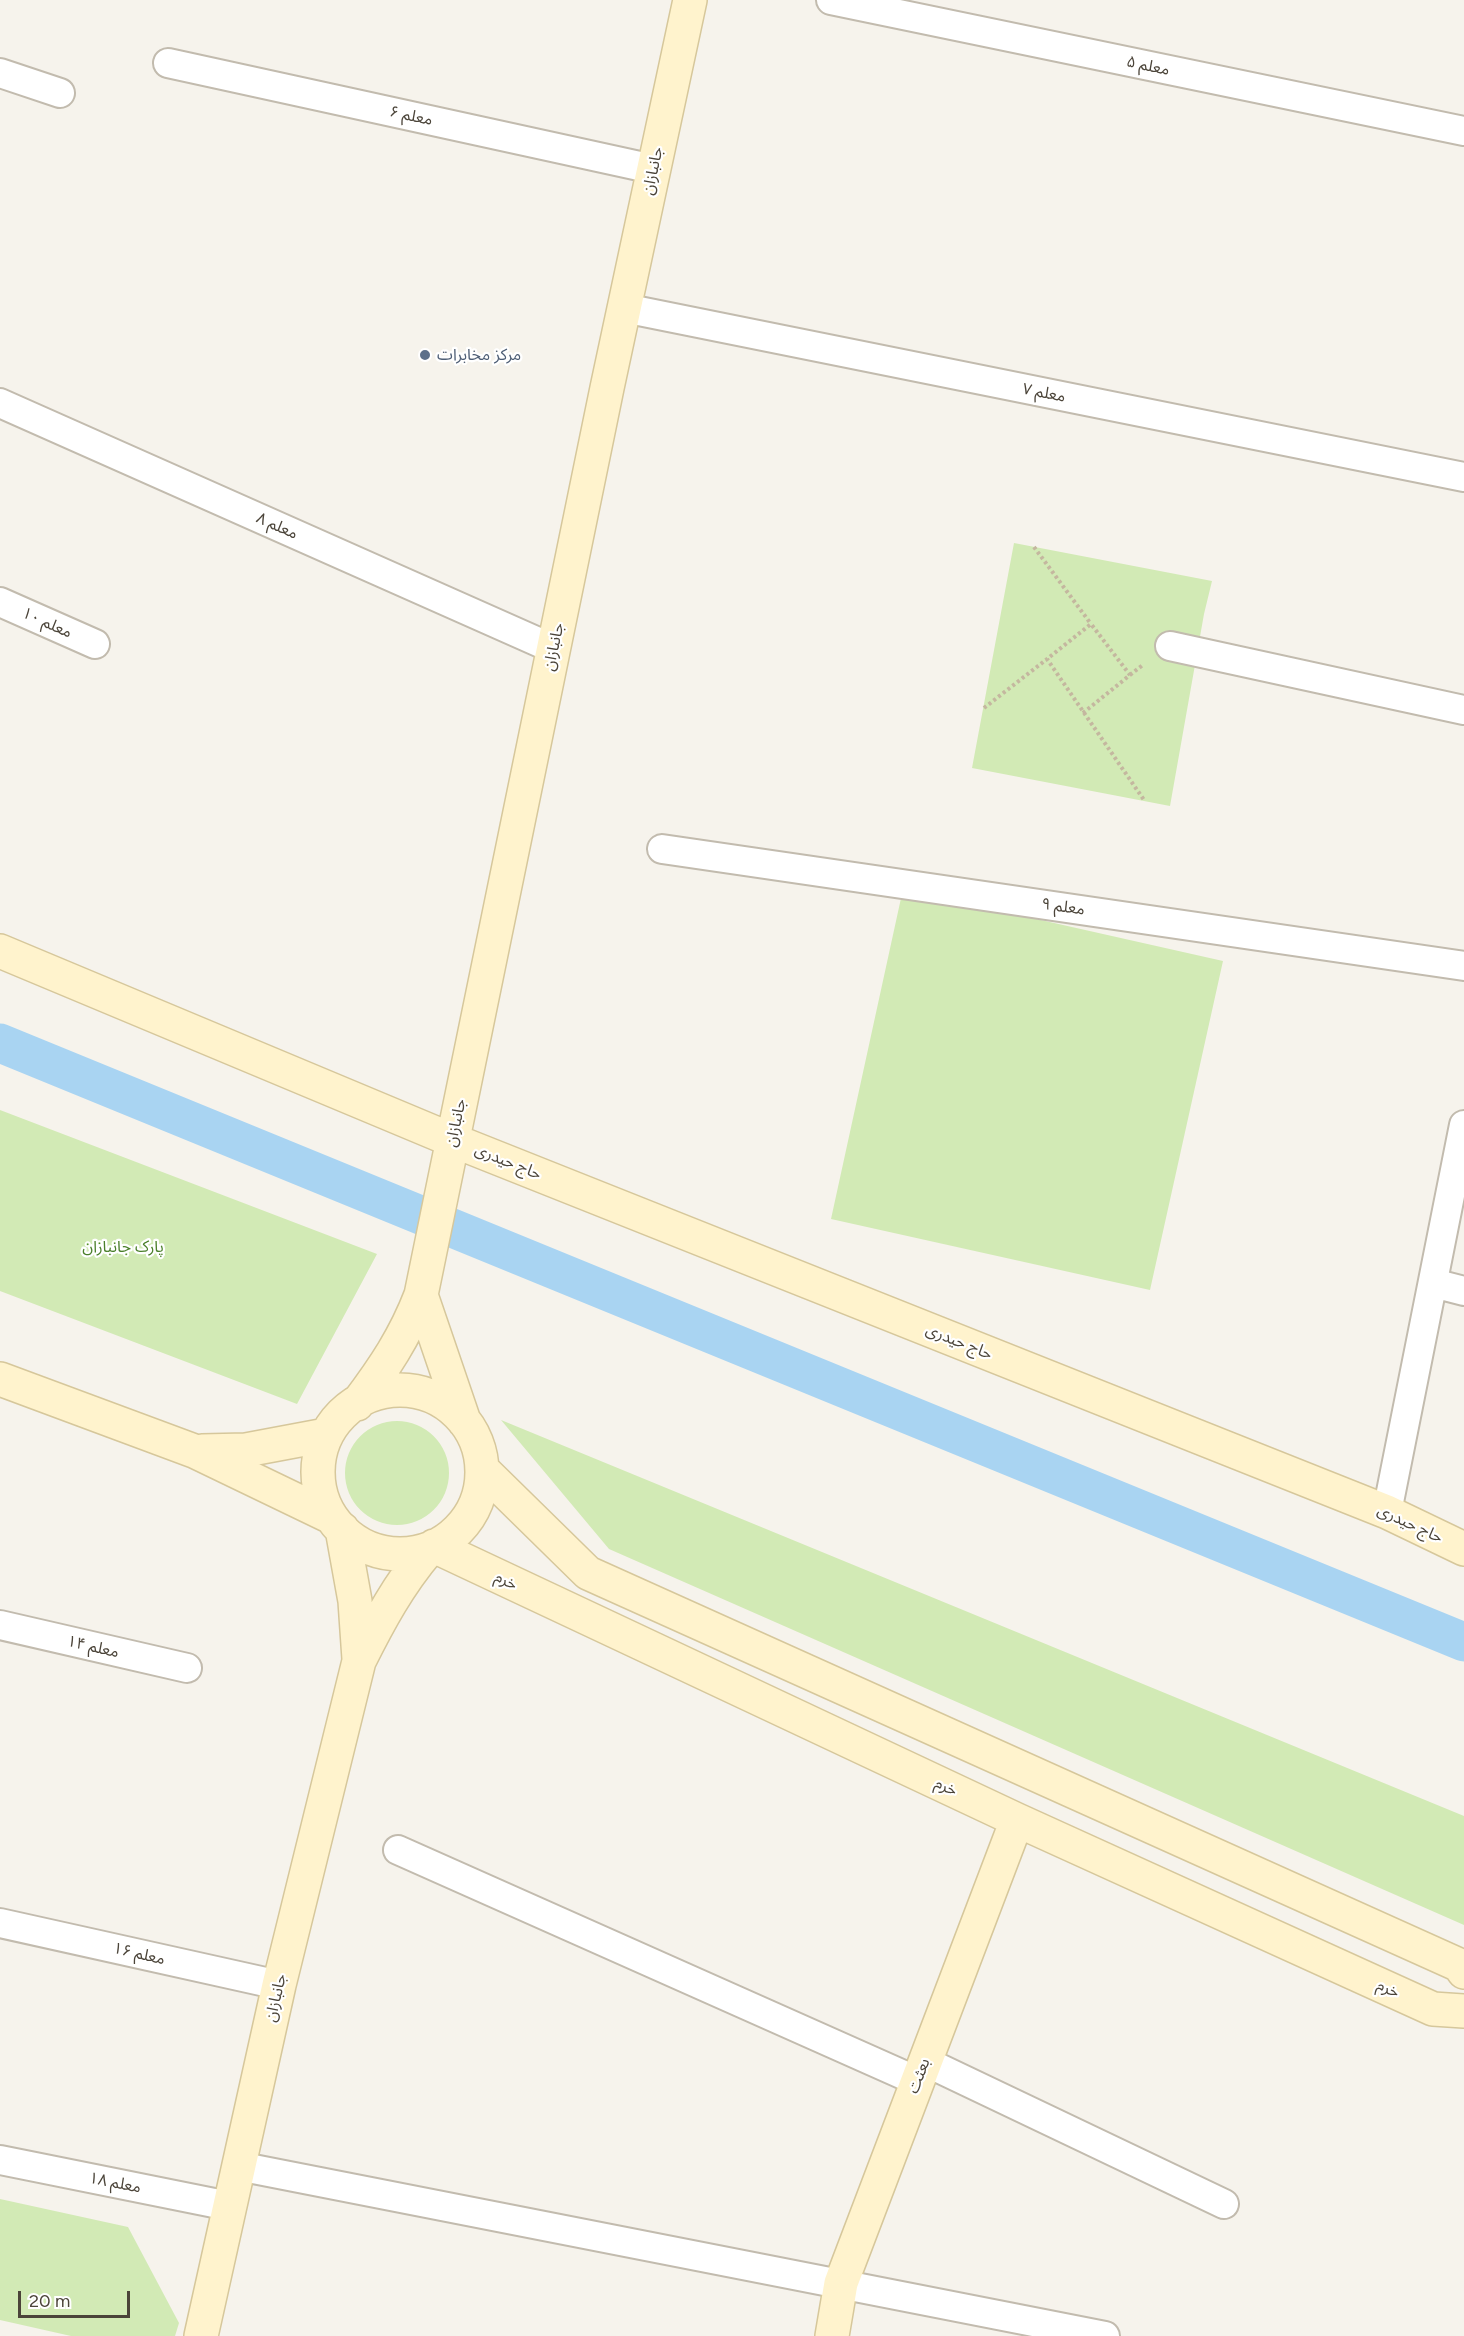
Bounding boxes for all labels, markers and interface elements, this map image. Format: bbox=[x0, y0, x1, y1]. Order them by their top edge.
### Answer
street label: معلم ۵ bbox=[1125, 52, 1171, 80]
street label: معلم ۶ bbox=[388, 102, 434, 130]
street label: جانبازان bbox=[639, 145, 667, 197]
place label: مرکز مخابرات bbox=[437, 345, 521, 365]
marker: مرکز مخابرات bbox=[418, 348, 432, 362]
street label: معلم ۷ bbox=[1021, 379, 1067, 407]
street label: معلم ۸ bbox=[253, 508, 301, 544]
street label: معلم ۱۰ bbox=[19, 603, 75, 643]
street label: جانبازان bbox=[540, 621, 568, 673]
street label: معلم ۹ bbox=[1040, 894, 1086, 920]
street label: جانبازان bbox=[442, 1097, 470, 1149]
street label: حاج حیدری bbox=[472, 1140, 544, 1184]
park label: پارک جانبازان bbox=[82, 1237, 164, 1257]
street label: حاج حیدری bbox=[923, 1320, 995, 1364]
street label: حاج حیدری bbox=[1374, 1500, 1446, 1548]
street label: خرم bbox=[492, 1567, 520, 1595]
street label: معلم ۱۴ bbox=[65, 1632, 121, 1662]
street label: خرم bbox=[932, 1773, 960, 1801]
street label: معلم ۱۶ bbox=[111, 1939, 167, 1969]
street label: جانبازان bbox=[261, 1972, 291, 2024]
street label: خرم bbox=[1374, 1976, 1402, 2002]
street label: بعثت bbox=[904, 2056, 934, 2096]
street label: معلم ۱۸ bbox=[87, 2169, 143, 2197]
scale bar bbox=[21, 2279, 134, 2317]
text: 20 m bbox=[29, 2290, 70, 2312]

